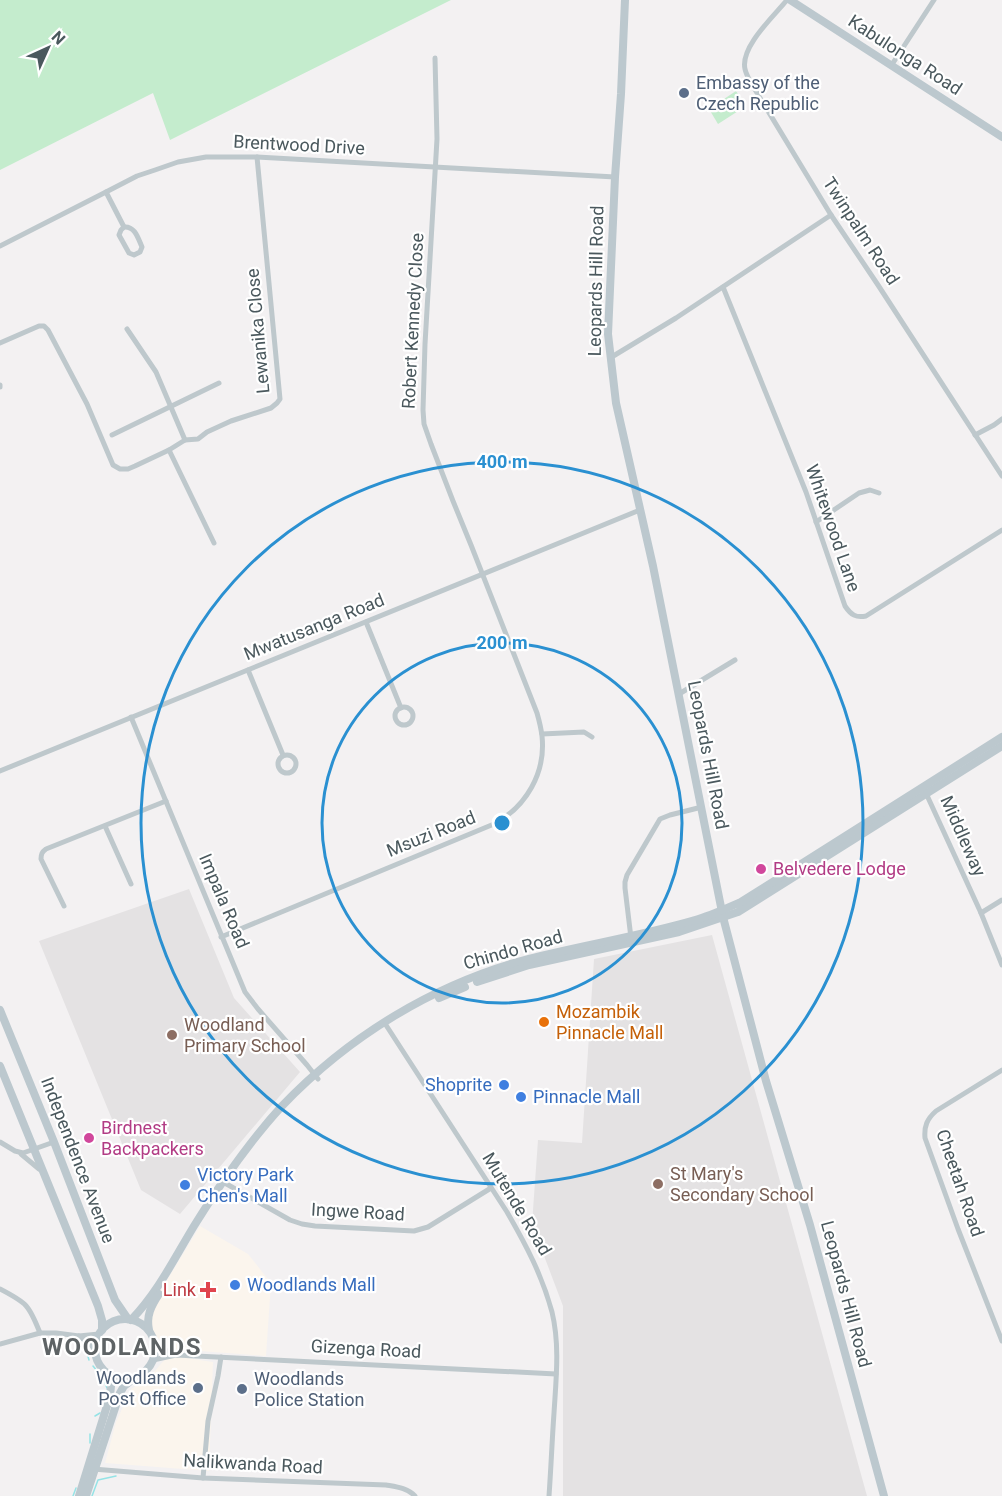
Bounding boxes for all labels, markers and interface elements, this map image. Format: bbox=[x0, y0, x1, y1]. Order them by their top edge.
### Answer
street label: Kabulonga Road bbox=[844, 10, 966, 99]
north arrow bbox=[18, 18, 78, 78]
text: N bbox=[48, 27, 69, 48]
place label: Embassy of the Czech Republic bbox=[696, 72, 820, 114]
marker: Embassy of the Czech Republic bbox=[677, 86, 691, 100]
street label: Brentwood Drive bbox=[233, 131, 365, 158]
street label: Twinpalm Road bbox=[819, 173, 904, 288]
street label: Leopards Hill Road bbox=[584, 205, 607, 357]
street label: Robert Kennedy Close bbox=[397, 232, 428, 410]
street label: Lewanika Close bbox=[242, 268, 273, 394]
text: 400 m bbox=[476, 451, 528, 472]
street label: Whitewood Lane bbox=[802, 461, 865, 594]
street label: Mwatusanga Road bbox=[241, 589, 387, 664]
text: 200 m bbox=[476, 632, 528, 653]
street label: Leopards Hill Road bbox=[684, 679, 733, 831]
street label: Middleway bbox=[936, 792, 991, 880]
street label: Msuzi Road bbox=[383, 806, 478, 861]
centre of rings bbox=[492, 813, 512, 833]
street label: Impala Road bbox=[195, 850, 254, 951]
place label: Belvedere Lodge bbox=[773, 858, 906, 879]
marker: Belvedere Lodge bbox=[754, 862, 768, 876]
street label: Chindo Road bbox=[461, 925, 565, 974]
place label: Mozambik Pinnacle Mall bbox=[556, 1001, 663, 1043]
place label: Woodland Primary School bbox=[184, 1014, 306, 1056]
marker: Mozambik Pinnacle Mall bbox=[537, 1015, 551, 1029]
marker: Woodland Primary School bbox=[165, 1028, 179, 1042]
street label: Independence Avenue bbox=[37, 1074, 120, 1246]
place label: Shoprite bbox=[425, 1074, 492, 1095]
marker: Shoprite bbox=[497, 1078, 511, 1092]
place label: Pinnacle Mall bbox=[533, 1086, 640, 1107]
marker: Pinnacle Mall bbox=[514, 1090, 528, 1104]
place label: Birdnest Backpackers bbox=[101, 1117, 204, 1159]
street label: Cheetah Road bbox=[932, 1126, 989, 1239]
marker: Birdnest Backpackers bbox=[82, 1131, 96, 1145]
street label: Mutende Road bbox=[478, 1148, 556, 1259]
place label: St Mary's Secondary School bbox=[670, 1163, 814, 1205]
place label: Victory Park Chen's Mall bbox=[197, 1164, 295, 1206]
marker: St Mary's Secondary School bbox=[651, 1177, 665, 1191]
marker: Victory Park Chen's Mall bbox=[178, 1178, 192, 1192]
street label: Ingwe Road bbox=[311, 1199, 405, 1224]
street label: Leopards Hill Road bbox=[817, 1218, 876, 1370]
place label: Woodlands Mall bbox=[247, 1274, 376, 1295]
marker: Woodlands Mall bbox=[228, 1278, 242, 1292]
place label: Link bbox=[163, 1279, 197, 1300]
marker: Link bbox=[201, 1283, 215, 1297]
district label: WOODLANDS bbox=[42, 1333, 202, 1361]
street label: Gizenga Road bbox=[310, 1335, 422, 1362]
place label: Woodlands Post Office bbox=[96, 1367, 186, 1409]
place label: Woodlands Police Station bbox=[254, 1368, 365, 1410]
marker: Woodlands Post Office bbox=[191, 1381, 205, 1395]
marker: Woodlands Police Station bbox=[235, 1382, 249, 1396]
street label: Nalikwanda Road bbox=[183, 1449, 323, 1478]

